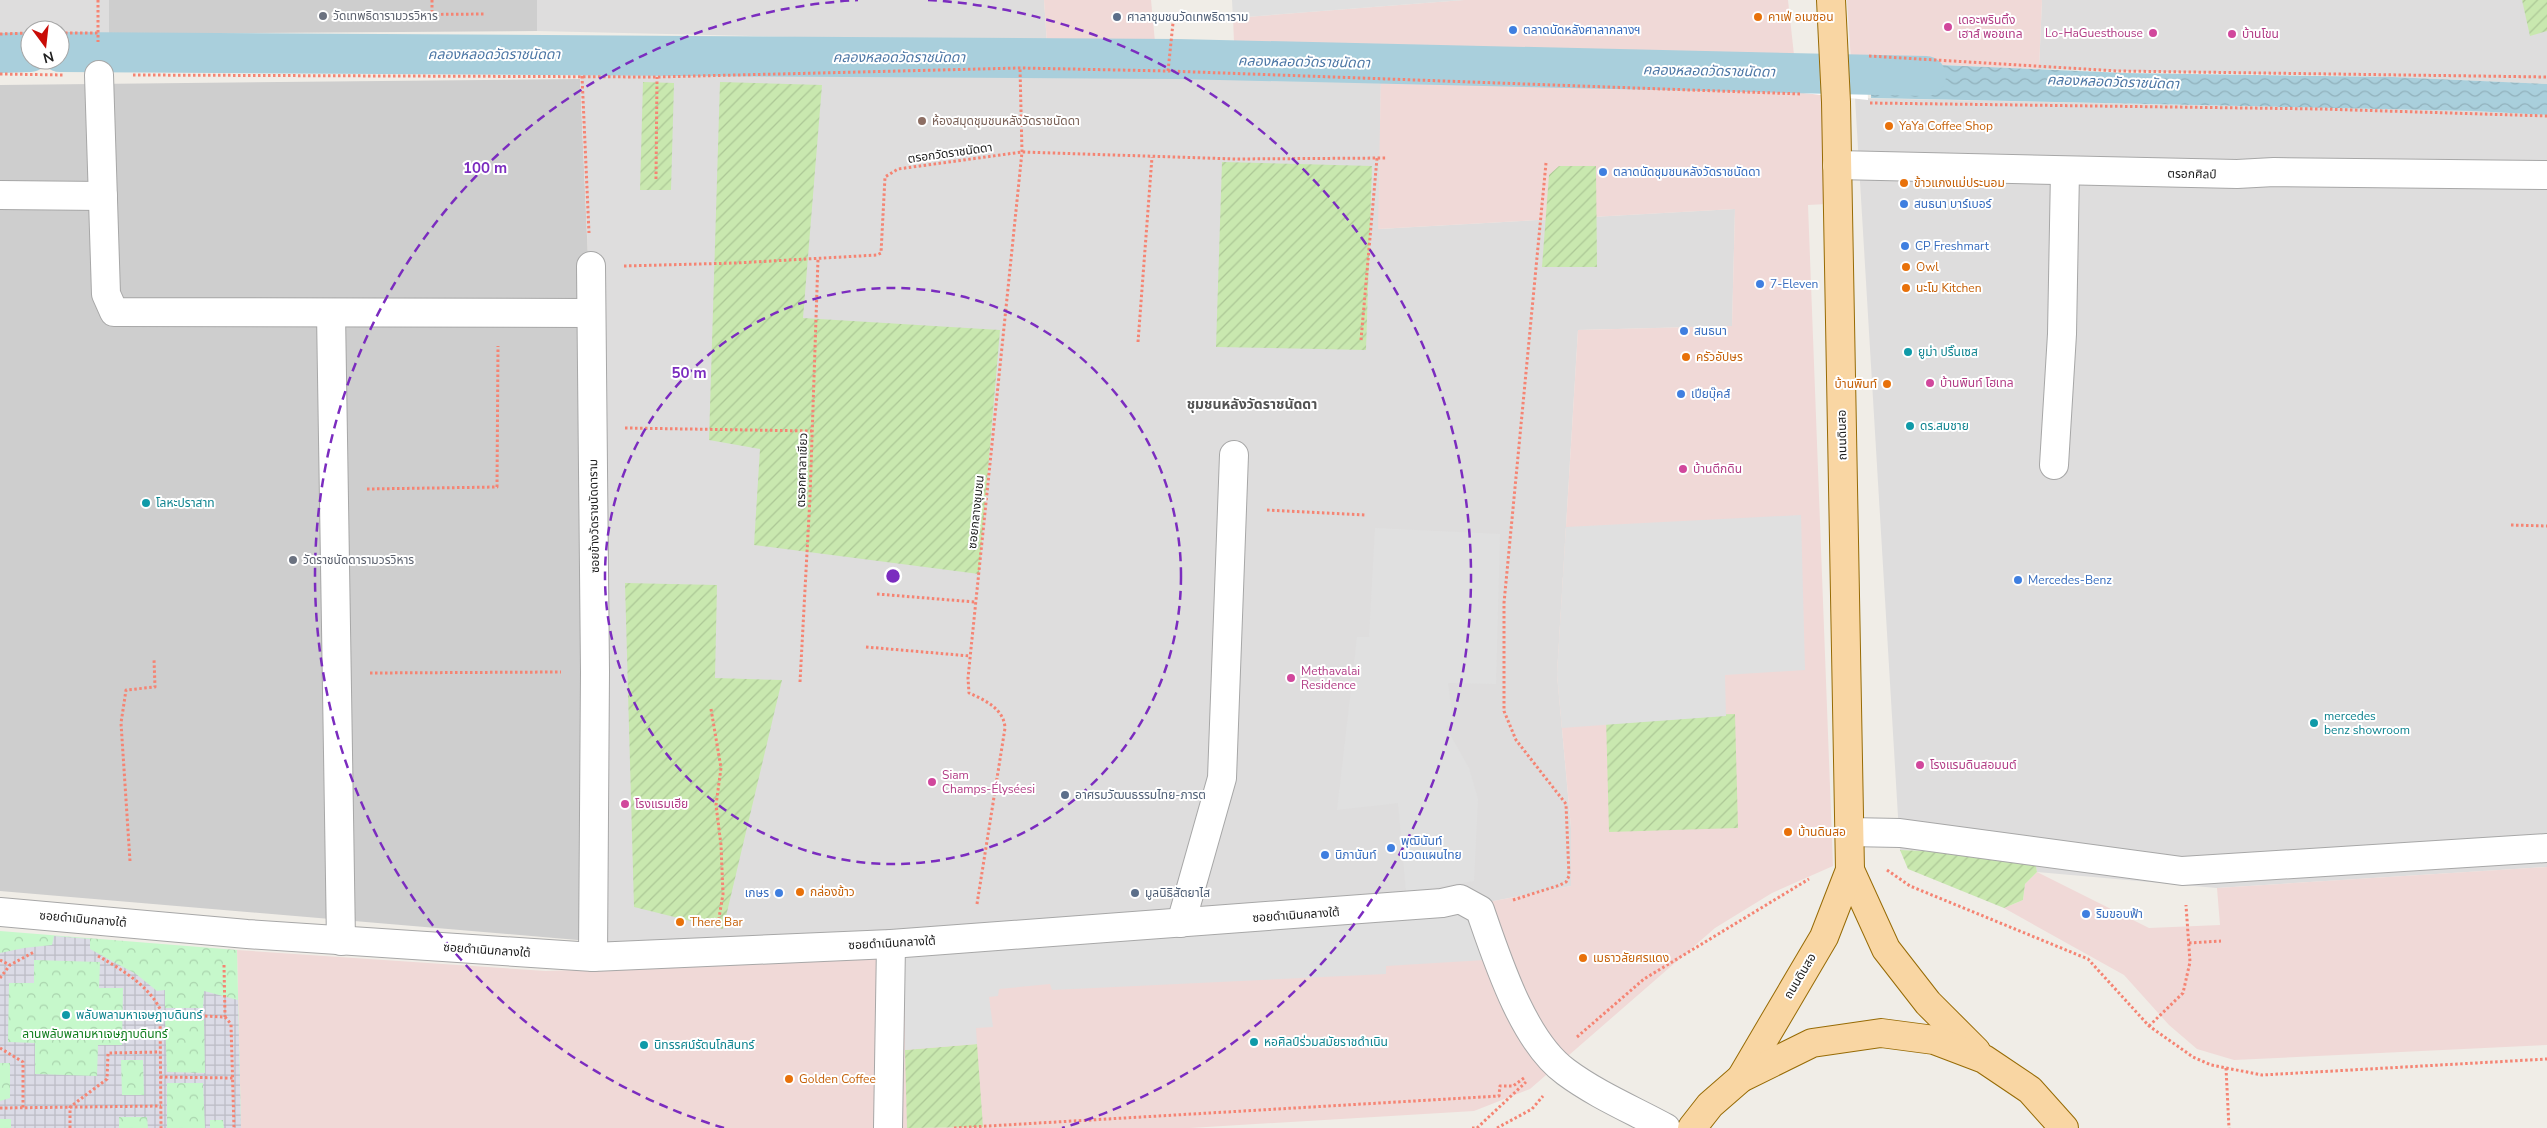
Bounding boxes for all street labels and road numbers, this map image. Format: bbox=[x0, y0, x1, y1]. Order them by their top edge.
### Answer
street label: ตรอกวัดราชนัดดา bbox=[907, 139, 993, 167]
street label: ตรอกศิลป์ bbox=[2167, 166, 2217, 182]
street label: ถนนดินสอ bbox=[1834, 410, 1850, 460]
street label: ตรอกศาลาเขียว bbox=[793, 432, 811, 508]
street label: ซอยข้างวัดราชนัดดาราม bbox=[585, 459, 603, 573]
street label: ซอยกลางชุมชน bbox=[964, 474, 988, 550]
street label: ซอยดำเนินกลางใต้ bbox=[1252, 904, 1340, 926]
street label: ซอยดำเนินกลางใต้ bbox=[39, 907, 127, 931]
street label: ซอยดำเนินกลางใต้ bbox=[848, 933, 936, 953]
street label: ซอยดำเนินกลางใต้ bbox=[443, 939, 531, 961]
street label: ถนนดินสอ bbox=[1780, 950, 1820, 1002]

